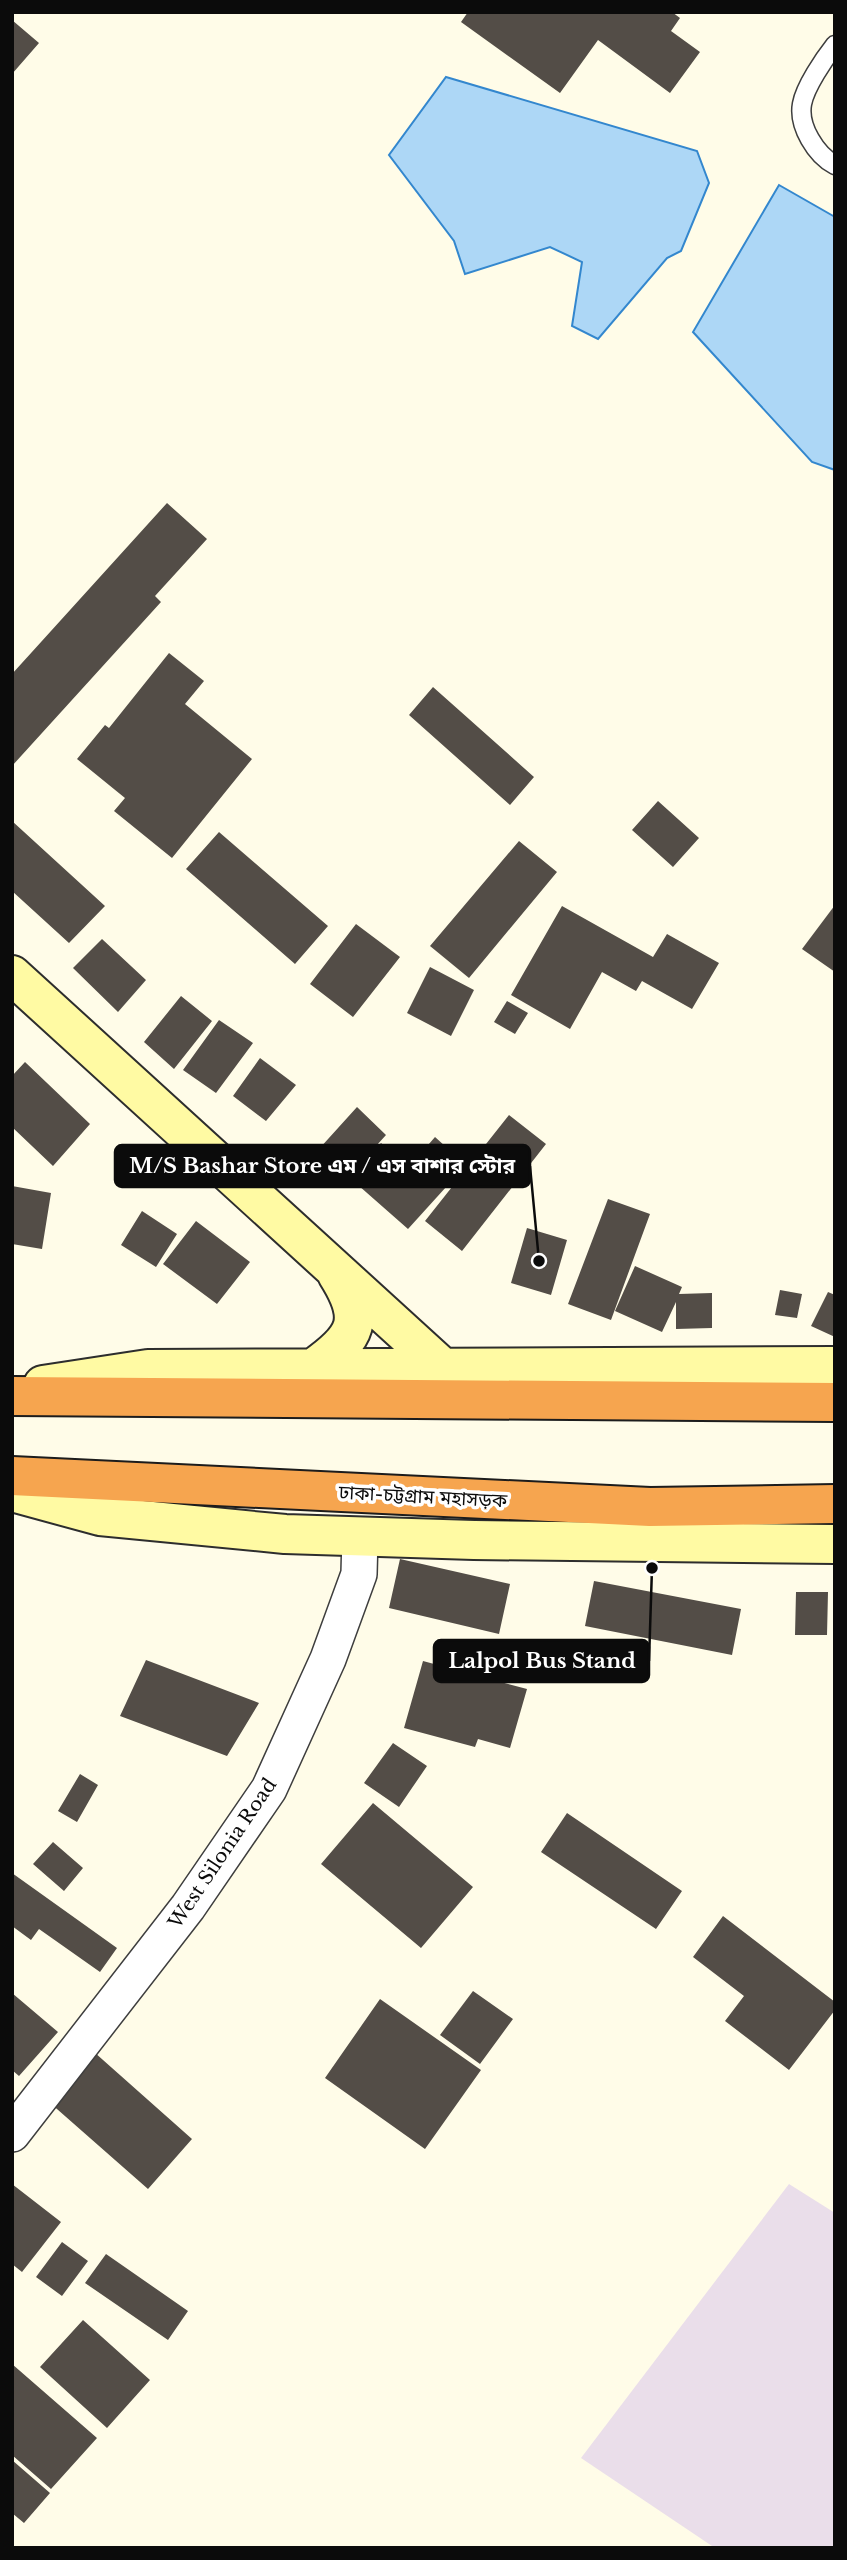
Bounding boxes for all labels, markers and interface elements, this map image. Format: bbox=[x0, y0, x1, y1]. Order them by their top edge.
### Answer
callout: M/S Bashar Store এম / এস বাশার স্টোর bbox=[115, 1145, 530, 1187]
text: M/S Bashar Store এম / এস বাশার স্টোর bbox=[129, 1153, 515, 1179]
street label: ঢাকা-চট্টগ্রাম মহাসড়ক bbox=[337, 1481, 508, 1512]
callout: Lalpol Bus Stand bbox=[434, 1640, 649, 1682]
text: Lalpol Bus Stand bbox=[448, 1648, 636, 1674]
street label: West Silonia Road bbox=[163, 1774, 281, 1934]

